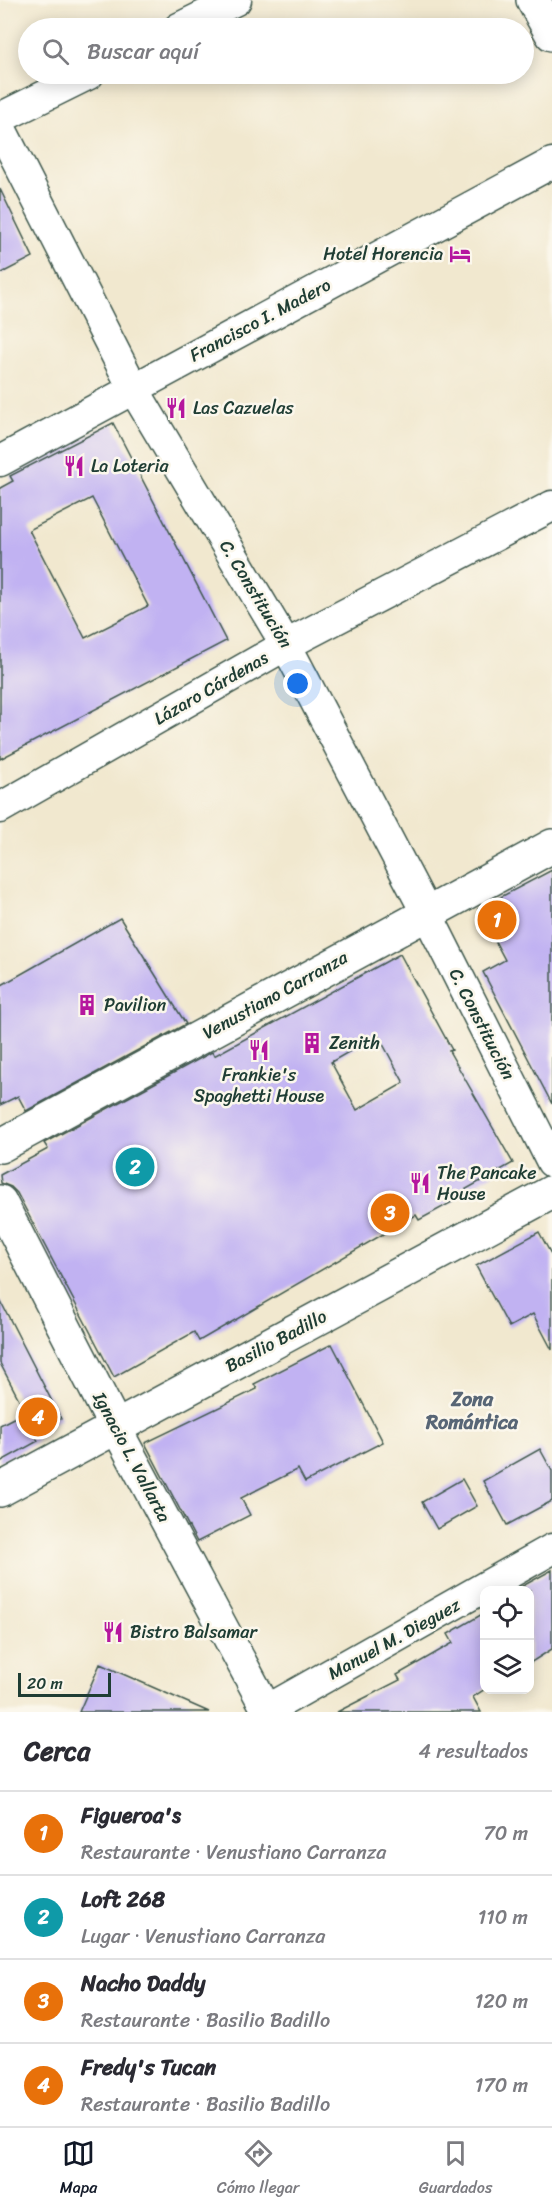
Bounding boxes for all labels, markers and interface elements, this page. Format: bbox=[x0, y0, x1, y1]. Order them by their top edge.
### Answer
search box bbox=[18, 18, 534, 84]
text: Buscar aquí bbox=[87, 32, 199, 71]
icon: search bbox=[39, 35, 72, 68]
place label: Hotel Horencia bbox=[323, 238, 443, 270]
hotel icon: Hotel Horencia bbox=[448, 242, 472, 266]
street label: Francisco I. Madero bbox=[183, 269, 337, 371]
place label: Las Cazuelas bbox=[193, 392, 294, 424]
restaurant icon: Las Cazuelas bbox=[164, 396, 188, 420]
place label: La Loteria bbox=[91, 450, 169, 482]
restaurant icon: La Loteria bbox=[62, 454, 86, 478]
street label: C. Constitución bbox=[211, 533, 301, 655]
street label: Lázaro Cárdenas bbox=[148, 642, 275, 734]
your location bbox=[283, 669, 312, 698]
pin: 1 bbox=[478, 898, 516, 942]
street label: Venustiano Carranza bbox=[196, 941, 355, 1048]
street label: C. Constitución bbox=[440, 962, 524, 1086]
place label: Pavilion bbox=[104, 989, 167, 1021]
building icon: Pavilion bbox=[75, 993, 99, 1017]
place label: Zenith bbox=[329, 1027, 380, 1059]
building icon: Zenith bbox=[300, 1031, 324, 1055]
restaurant icon: Frankie's Spaghetti House bbox=[247, 1038, 271, 1062]
place label: Frankie's Spaghetti House bbox=[194, 1059, 325, 1112]
pin: 2 bbox=[116, 1144, 154, 1190]
place label: The Pancake House bbox=[437, 1157, 537, 1210]
restaurant icon: The Pancake House bbox=[408, 1171, 432, 1195]
pin: 3 bbox=[370, 1190, 410, 1236]
street label: Basilio Badillo bbox=[219, 1301, 333, 1381]
district label: Zona Romántica bbox=[425, 1382, 519, 1440]
street label: Ignacio L. Vallarta bbox=[84, 1385, 180, 1528]
pin: 4 bbox=[18, 1394, 57, 1440]
map controls bbox=[480, 1586, 534, 1694]
button: locate bbox=[480, 1586, 534, 1640]
street label: Manuel M. Dieguez bbox=[322, 1589, 467, 1689]
place label: Bistro Balsamar bbox=[130, 1616, 258, 1648]
restaurant icon: Bistro Balsamar bbox=[101, 1620, 125, 1644]
button: layers bbox=[480, 1640, 534, 1694]
text: 20 m bbox=[27, 1669, 63, 1698]
scale bar bbox=[18, 1670, 111, 1698]
text: Cerca bbox=[24, 1728, 90, 1774]
text: 4 resultados bbox=[419, 1734, 528, 1769]
text: Figueroa's bbox=[81, 1796, 181, 1835]
text: 1 bbox=[39, 1816, 48, 1851]
text: 70 m bbox=[483, 1816, 528, 1851]
text: Restaurante · Venustiano Carranza bbox=[81, 1835, 386, 1870]
text: Loft 268 bbox=[81, 1880, 165, 1919]
text: 2 bbox=[38, 1900, 49, 1935]
text: 110 m bbox=[478, 1900, 528, 1935]
text: Lugar · Venustiano Carranza bbox=[81, 1919, 325, 1954]
text: Nacho Daddy bbox=[81, 1964, 206, 2003]
text: 3 bbox=[38, 1984, 49, 2019]
text: 120 m bbox=[475, 1984, 528, 2019]
text: Restaurante · Basilio Badillo bbox=[81, 2003, 330, 2038]
text: Fredy's Tucan bbox=[81, 2048, 216, 2087]
text: 4 bbox=[37, 2068, 50, 2103]
text: 170 m bbox=[475, 2068, 528, 2103]
text: Restaurante · Basilio Badillo bbox=[81, 2087, 330, 2122]
tab: Mapa bbox=[60, 2137, 97, 2202]
tab: Cómo llegar bbox=[217, 2137, 299, 2202]
tab: Guardados bbox=[419, 2137, 492, 2202]

